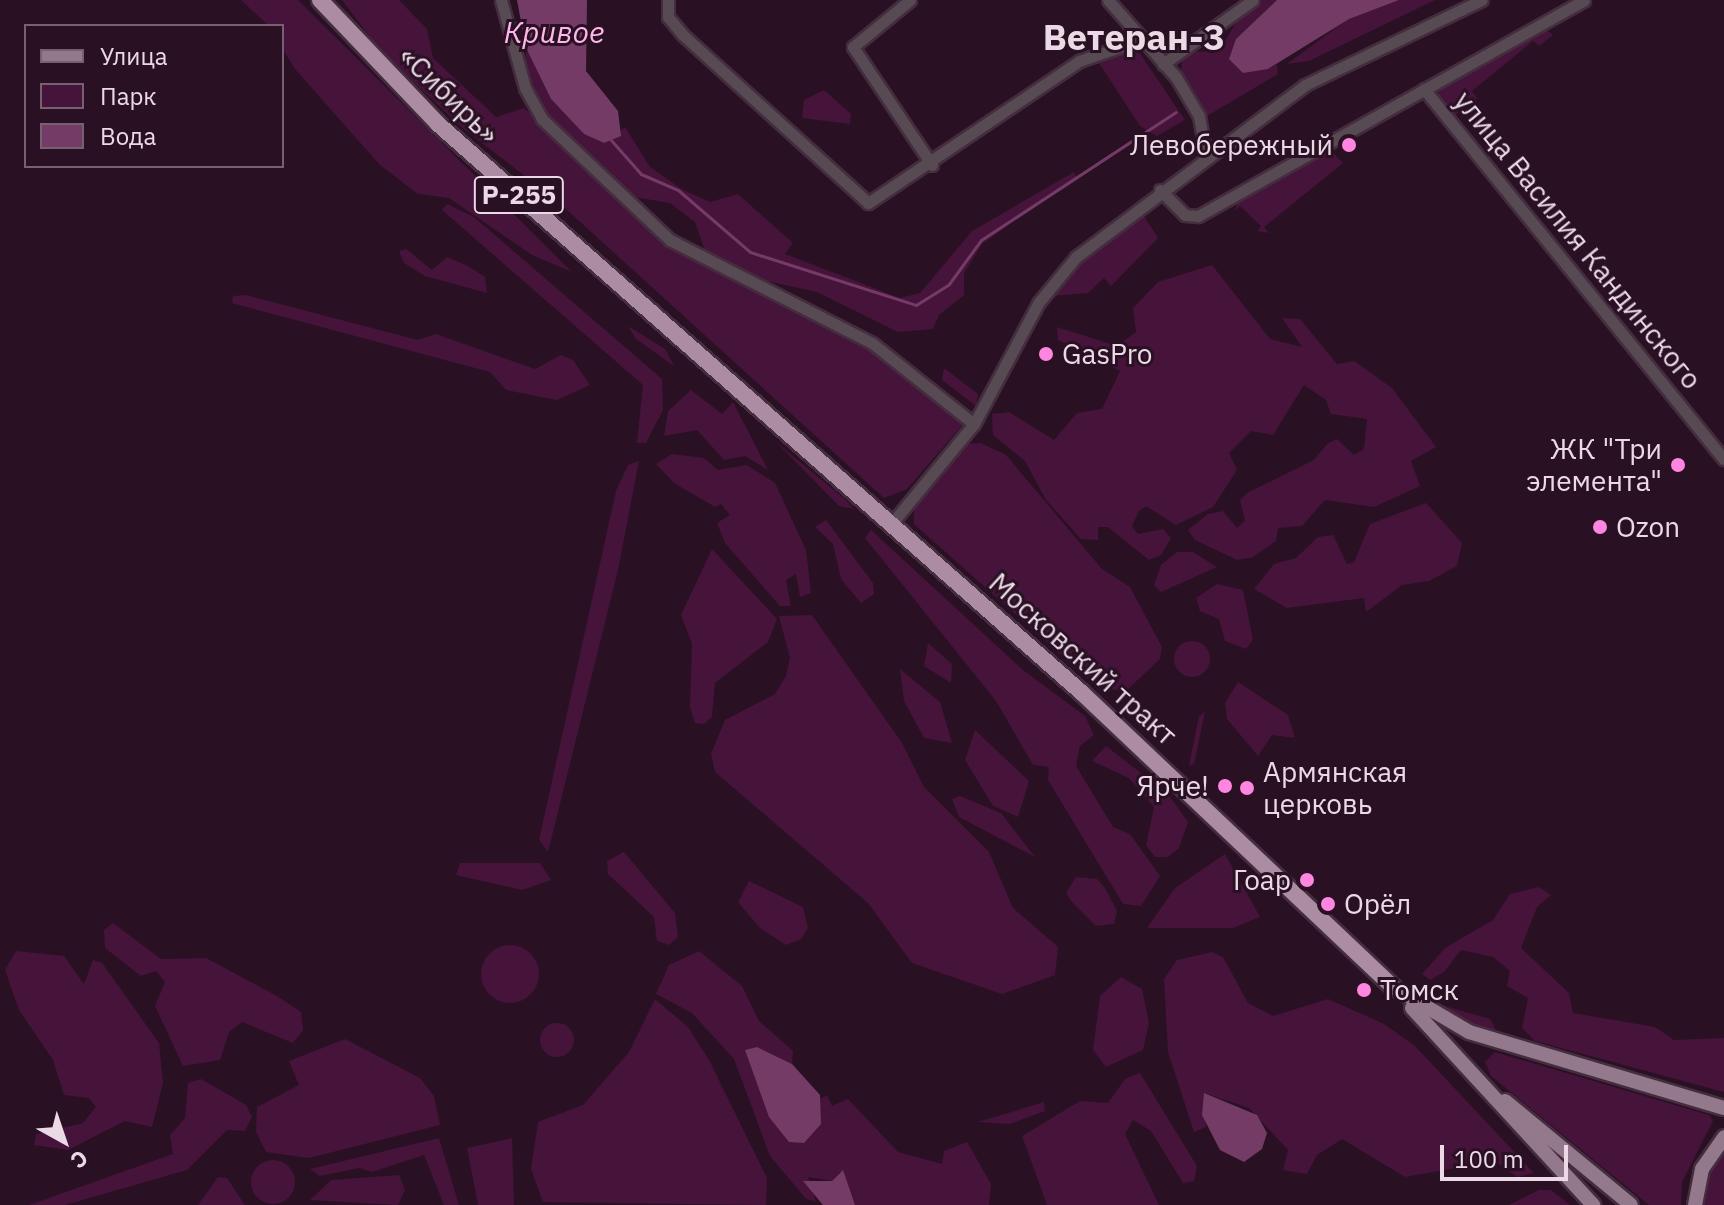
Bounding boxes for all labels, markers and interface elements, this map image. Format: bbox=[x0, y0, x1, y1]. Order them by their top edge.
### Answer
water label: Кривое bbox=[504, 14, 604, 50]
district label: Ветеран-3 bbox=[1043, 15, 1225, 59]
legend bbox=[24, 24, 284, 168]
street label: «Сибирь» bbox=[392, 39, 506, 151]
text: Улица bbox=[100, 40, 168, 72]
text: Парк bbox=[100, 80, 157, 112]
street label: улица Василия Кандинского bbox=[1447, 84, 1709, 396]
text: Вода bbox=[100, 120, 156, 152]
place label: Левобережный bbox=[1130, 128, 1333, 162]
marker: Левобережный bbox=[1340, 136, 1358, 154]
road number: Р-255 bbox=[473, 173, 565, 217]
place label: GasPro bbox=[1062, 337, 1153, 371]
marker: GasPro bbox=[1037, 345, 1055, 363]
place label: ЖК "Три элемента" bbox=[1526, 432, 1662, 498]
marker: ЖК "Три элемента" bbox=[1669, 456, 1687, 474]
place label: Ozon bbox=[1616, 510, 1680, 544]
marker: Ozon bbox=[1591, 518, 1609, 536]
street label: Московский тракт bbox=[982, 566, 1184, 752]
place label: Армянская церковь bbox=[1263, 755, 1407, 821]
place label: Ярче! bbox=[1136, 769, 1209, 803]
marker: Ярче! bbox=[1216, 777, 1234, 795]
marker: Армянская церковь bbox=[1238, 779, 1256, 797]
place label: Гоар bbox=[1233, 863, 1291, 897]
marker: Гоар bbox=[1298, 871, 1316, 889]
place label: Орёл bbox=[1344, 887, 1411, 921]
marker: Орёл bbox=[1319, 895, 1337, 913]
place label: Томск bbox=[1380, 973, 1459, 1007]
marker: Томск bbox=[1355, 981, 1373, 999]
north arrow bbox=[24, 1101, 104, 1181]
scale bar bbox=[1444, 1129, 1572, 1179]
text: 100 m bbox=[1454, 1143, 1524, 1175]
text: С bbox=[65, 1144, 95, 1175]

